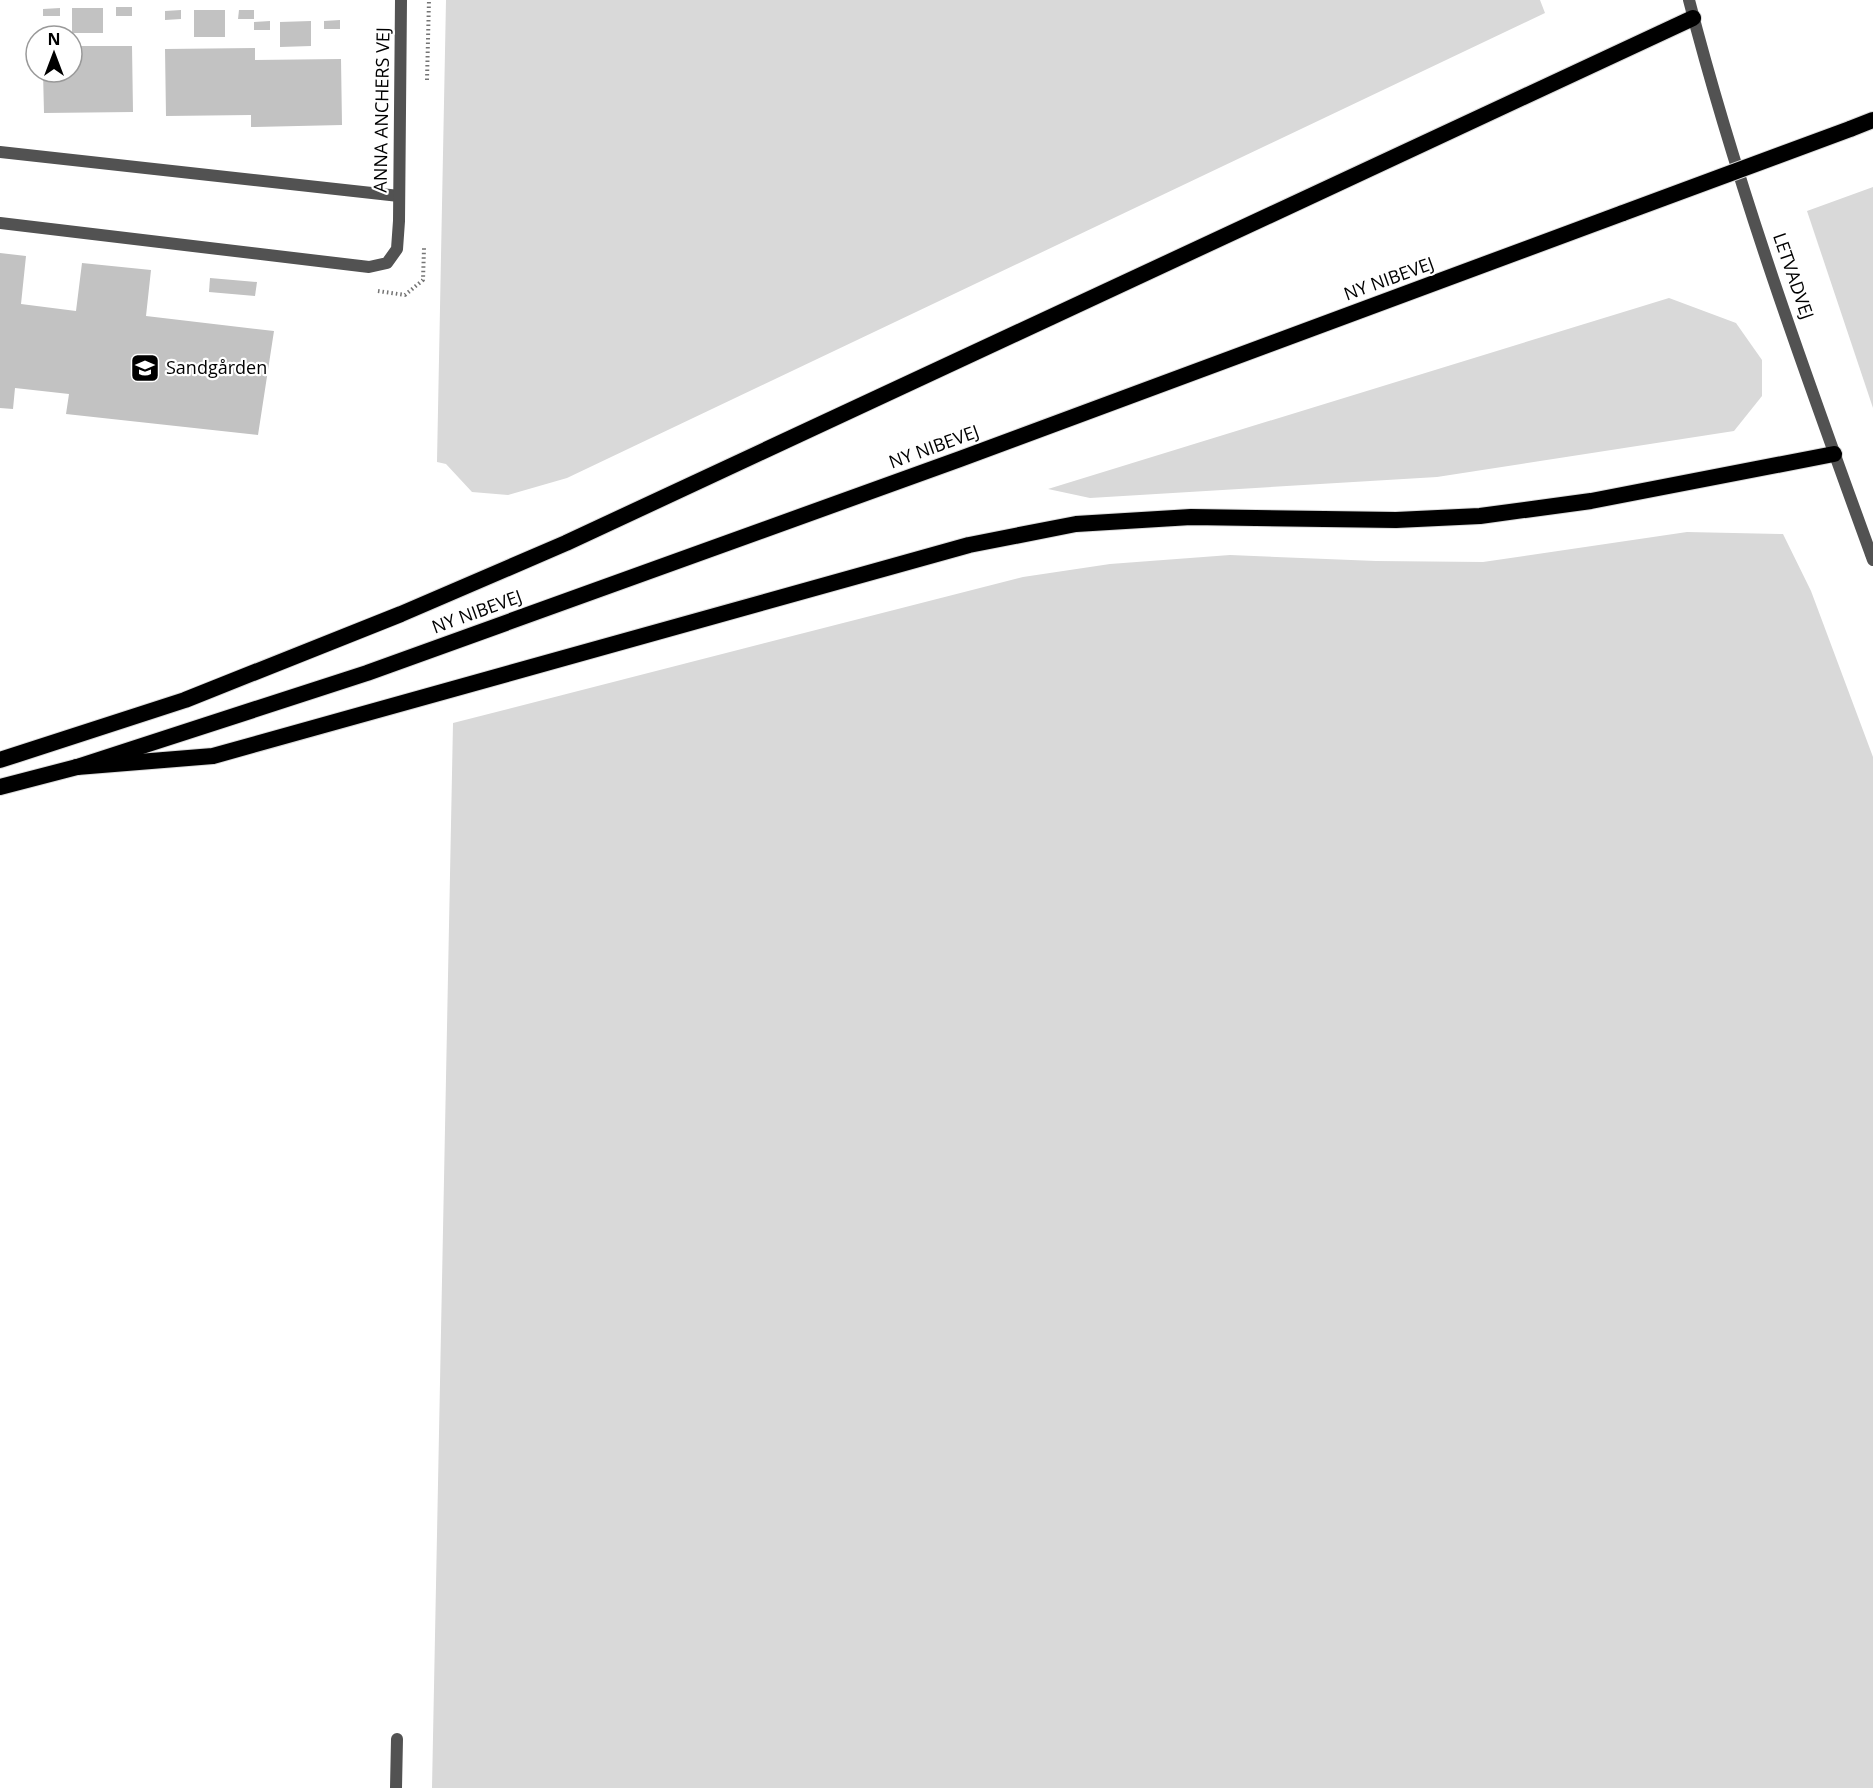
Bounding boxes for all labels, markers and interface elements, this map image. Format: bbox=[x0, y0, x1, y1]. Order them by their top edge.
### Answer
north arrow bbox=[24, 24, 84, 84]
street label: ANNA ANCHERS VEJ bbox=[368, 27, 394, 193]
text: N bbox=[47, 28, 61, 50]
street label: LETVADVEJ bbox=[1768, 229, 1820, 322]
street label: NY NIBEVEJ bbox=[1340, 251, 1437, 305]
school or university icon: Sandgården bbox=[129, 352, 161, 384]
place label: Sandgården bbox=[166, 355, 267, 379]
street label: NY NIBEVEJ bbox=[885, 419, 982, 473]
street label: NY NIBEVEJ bbox=[428, 584, 525, 638]

